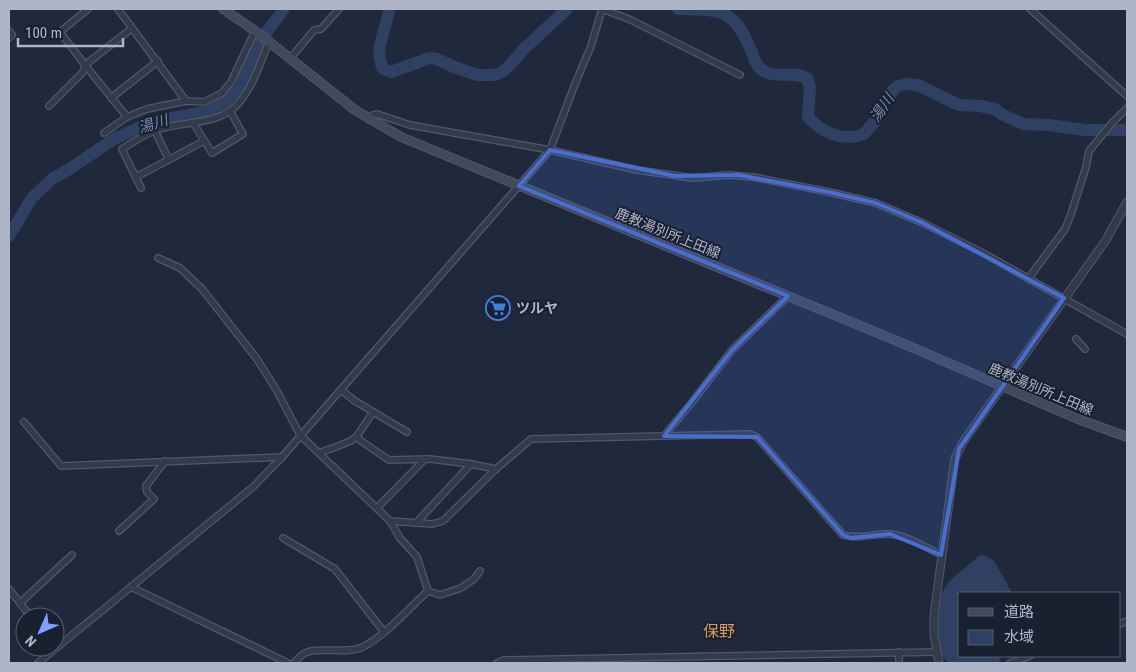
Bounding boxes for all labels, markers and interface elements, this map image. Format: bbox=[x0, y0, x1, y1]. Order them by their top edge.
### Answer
scale bar bbox=[18, 15, 122, 47]
text: 100 m bbox=[25, 24, 62, 42]
water label: 湯川 bbox=[866, 89, 899, 125]
water label: 湯川 bbox=[136, 110, 172, 137]
street label: 鹿教湯別所上田線 bbox=[613, 205, 723, 261]
supermarket icon: ツルヤ bbox=[485, 295, 511, 321]
place label: ツルヤ bbox=[516, 300, 558, 316]
street label: 鹿教湯別所上田線 bbox=[986, 360, 1096, 418]
legend bbox=[958, 592, 1121, 657]
text: 道路 bbox=[1004, 603, 1034, 621]
north arrow bbox=[15, 607, 65, 657]
district label: 保野 bbox=[703, 622, 735, 641]
text: 水域 bbox=[1004, 628, 1034, 646]
text: N bbox=[22, 633, 39, 650]

